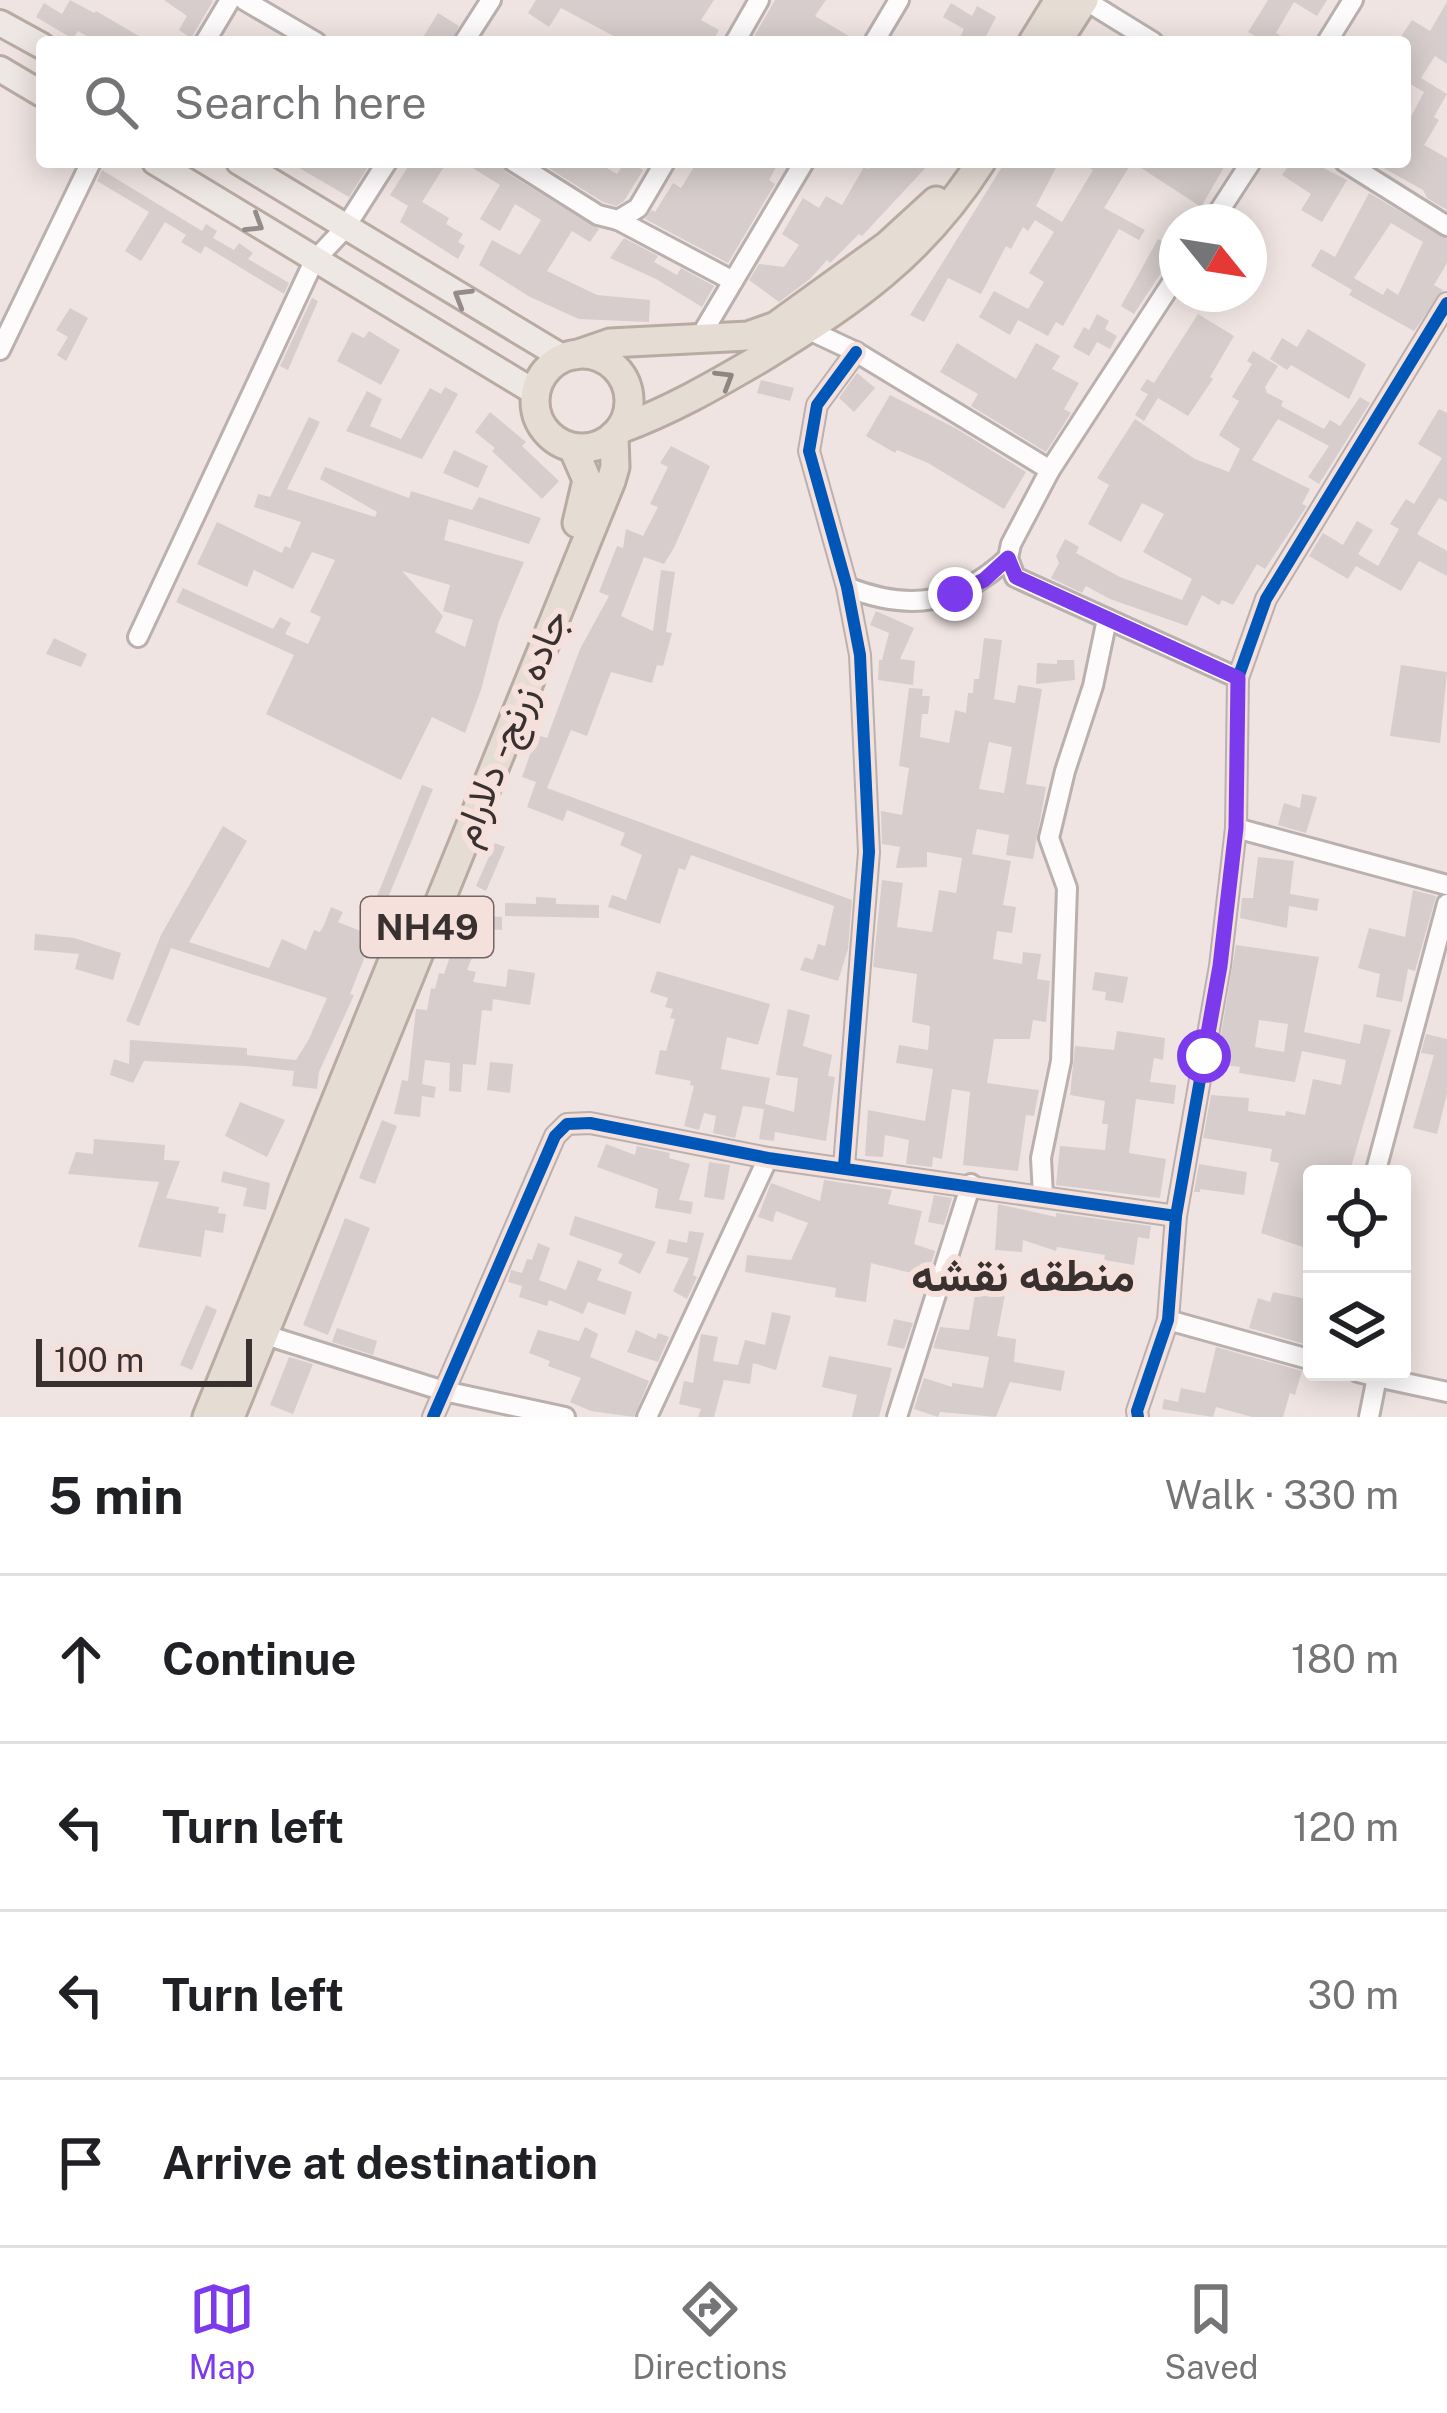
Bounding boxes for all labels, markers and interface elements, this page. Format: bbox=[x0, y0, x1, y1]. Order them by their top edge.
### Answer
search box bbox=[36, 36, 1411, 168]
icon: search bbox=[78, 69, 144, 135]
text: Search here bbox=[174, 76, 427, 129]
north arrow bbox=[1159, 204, 1267, 312]
one-way arrow bbox=[241, 210, 263, 232]
one-way arrow bbox=[453, 289, 475, 311]
one-way arrow bbox=[712, 371, 734, 393]
route end bbox=[928, 567, 982, 621]
street label: جاده زرنج - دلارام bbox=[441, 602, 582, 854]
road number: NH49 bbox=[361, 897, 493, 957]
route start bbox=[1177, 1029, 1231, 1083]
map controls bbox=[1303, 1165, 1411, 1381]
button: locate bbox=[1303, 1165, 1411, 1273]
district label: منطقه نقشه bbox=[911, 1248, 1135, 1301]
button: layers bbox=[1303, 1273, 1411, 1381]
scale bar bbox=[36, 1333, 252, 1386]
text: 100 m bbox=[54, 1341, 144, 1379]
text: 5 min bbox=[48, 1466, 184, 1525]
text: Walk · 330 m bbox=[1165, 1472, 1399, 1518]
icon: ahead bbox=[48, 1626, 114, 1692]
text: Continue bbox=[162, 1632, 356, 1685]
text: 180 m bbox=[1291, 1636, 1399, 1682]
icon: left bbox=[48, 1794, 114, 1860]
text: Turn left bbox=[162, 1800, 344, 1853]
text: 120 m bbox=[1293, 1804, 1399, 1850]
icon: left bbox=[48, 1962, 114, 2028]
text: Turn left bbox=[162, 1968, 344, 2021]
text: 30 m bbox=[1308, 1972, 1399, 2018]
icon: arrive bbox=[48, 2130, 114, 2196]
text: Arrive at destination bbox=[162, 2136, 598, 2189]
tab: Map bbox=[188, 2276, 255, 2386]
tab: Directions bbox=[632, 2276, 787, 2386]
tab: Saved bbox=[1164, 2276, 1259, 2386]

